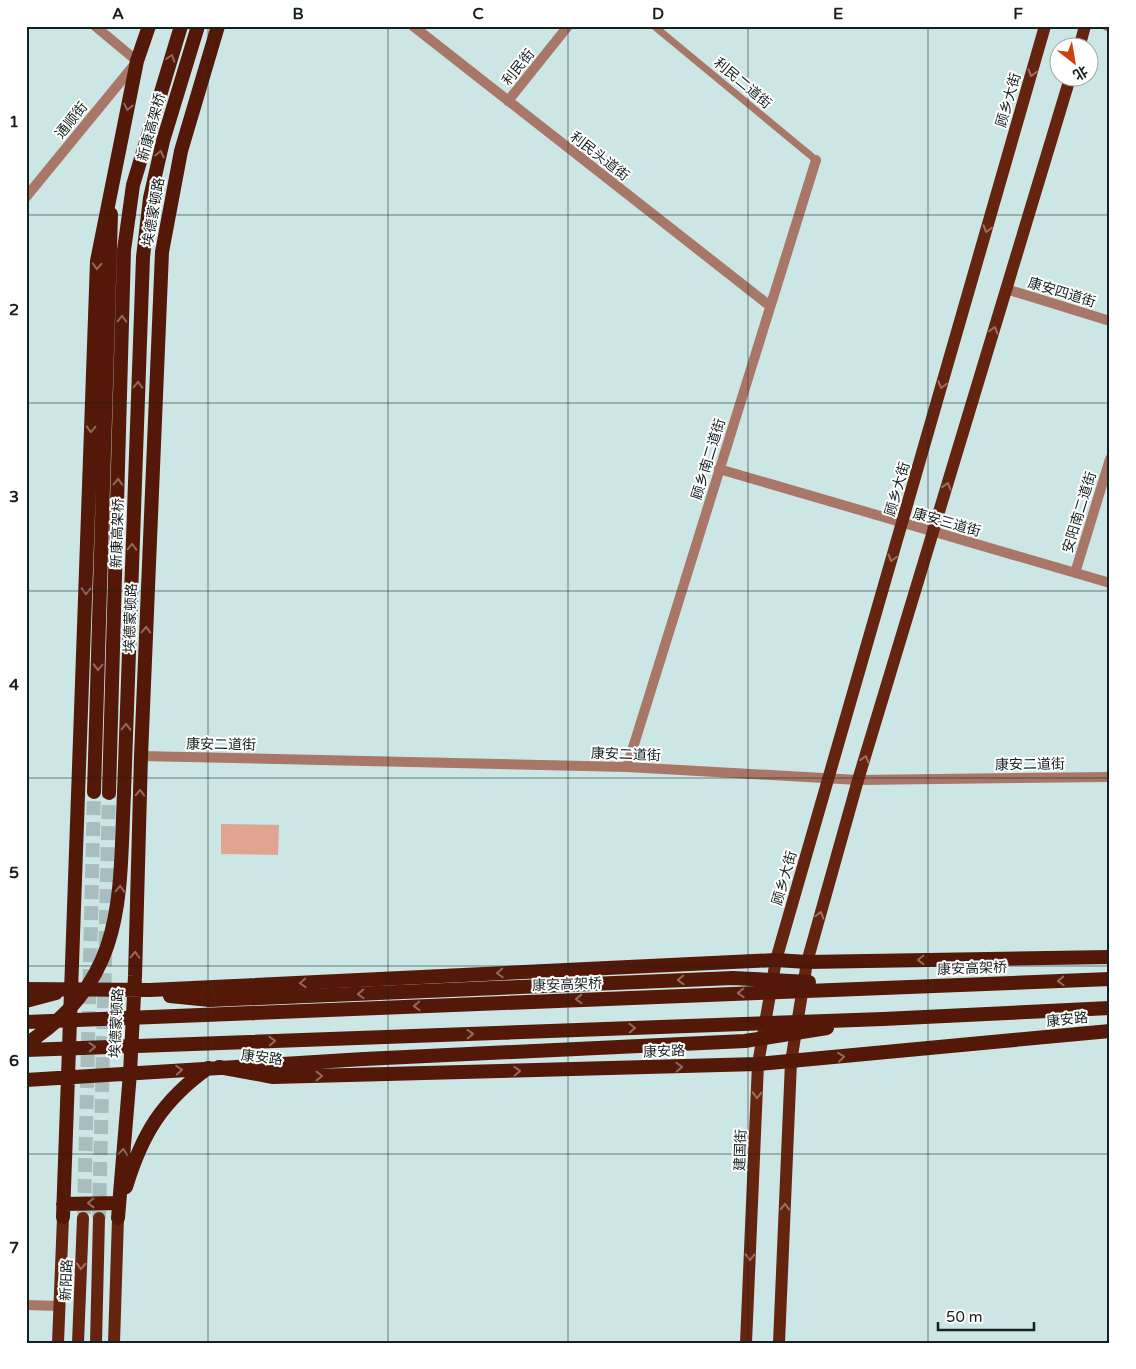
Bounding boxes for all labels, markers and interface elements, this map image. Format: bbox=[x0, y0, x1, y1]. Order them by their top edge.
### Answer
text: A bbox=[112, 4, 124, 24]
text: B bbox=[292, 4, 304, 24]
text: C bbox=[472, 4, 484, 24]
text: D bbox=[652, 4, 664, 24]
text: E bbox=[833, 4, 843, 24]
text: F bbox=[1013, 4, 1023, 24]
north arrow bbox=[1048, 38, 1098, 88]
street label: 利民街 bbox=[499, 46, 538, 89]
one-way arrow bbox=[165, 54, 175, 63]
street label: 利民二道街 bbox=[710, 54, 775, 112]
text: 北 bbox=[1070, 62, 1091, 84]
one-way arrow bbox=[1027, 69, 1037, 77]
street label: 顾乡大街 bbox=[993, 71, 1024, 129]
street label: 新康高架桥 bbox=[134, 91, 169, 163]
street label: 通顺街 bbox=[52, 99, 91, 142]
one-way arrow bbox=[123, 103, 133, 111]
text: 1 bbox=[9, 112, 19, 132]
street label: 利民头道街 bbox=[567, 128, 633, 185]
one-way arrow bbox=[154, 150, 165, 159]
street label: 埃德蒙顿路 bbox=[139, 176, 168, 248]
one-way arrow bbox=[982, 225, 992, 233]
one-way arrow bbox=[92, 263, 103, 271]
street label: 康安四道街 bbox=[1026, 274, 1098, 311]
text: 2 bbox=[9, 300, 19, 320]
one-way arrow bbox=[117, 315, 128, 323]
one-way arrow bbox=[988, 327, 998, 335]
one-way arrow bbox=[133, 380, 143, 388]
one-way arrow bbox=[937, 381, 948, 390]
street label: 顾乡南二道街 bbox=[688, 416, 729, 502]
one-way arrow bbox=[86, 425, 97, 433]
street label: 顾乡大街 bbox=[882, 460, 913, 518]
street label: 安阳南二道街 bbox=[1059, 469, 1100, 555]
one-way arrow bbox=[113, 477, 123, 485]
one-way arrow bbox=[941, 482, 951, 491]
text: 3 bbox=[9, 487, 19, 507]
street label: 新康高架桥 bbox=[108, 498, 127, 568]
street label: 康安三道街 bbox=[911, 505, 983, 540]
one-way arrow bbox=[127, 543, 138, 551]
one-way arrow bbox=[888, 554, 898, 562]
street label: 埃德蒙顿路 bbox=[121, 583, 140, 653]
one-way arrow bbox=[81, 588, 91, 595]
one-way arrow bbox=[141, 626, 151, 634]
one-way arrow bbox=[93, 663, 104, 671]
text: 4 bbox=[9, 675, 19, 695]
one-way arrow bbox=[121, 723, 131, 730]
street label: 康安二道街 bbox=[186, 735, 256, 754]
street label: 康安二道街 bbox=[591, 745, 661, 764]
one-way arrow bbox=[859, 755, 869, 764]
street label: 康安二道街 bbox=[995, 755, 1065, 774]
one-way arrow bbox=[135, 789, 145, 796]
street label: 顾乡大街 bbox=[769, 849, 800, 907]
text: 5 bbox=[9, 863, 19, 883]
one-way arrow bbox=[114, 884, 125, 892]
one-way arrow bbox=[814, 911, 825, 920]
one-way arrow bbox=[130, 951, 141, 959]
one-way arrow bbox=[917, 955, 924, 965]
street label: 康安高架桥 bbox=[937, 959, 1007, 978]
one-way arrow bbox=[496, 968, 504, 979]
street label: 康安高架桥 bbox=[532, 975, 602, 994]
one-way arrow bbox=[677, 975, 684, 985]
one-way arrow bbox=[1057, 976, 1064, 986]
one-way arrow bbox=[298, 977, 306, 988]
one-way arrow bbox=[737, 987, 745, 998]
street label: 埃德蒙顿路 bbox=[106, 988, 127, 1058]
one-way arrow bbox=[357, 988, 365, 999]
one-way arrow bbox=[575, 994, 583, 1005]
one-way arrow bbox=[412, 1001, 420, 1011]
street label: 康安路 bbox=[1045, 1009, 1089, 1030]
one-way arrow bbox=[628, 1022, 636, 1033]
one-way arrow bbox=[466, 1028, 474, 1039]
one-way arrow bbox=[269, 1036, 277, 1046]
one-way arrow bbox=[89, 1042, 97, 1053]
street label: 康安路 bbox=[643, 1042, 685, 1061]
street label: 康安路 bbox=[240, 1047, 284, 1068]
text: 6 bbox=[9, 1051, 19, 1071]
one-way arrow bbox=[838, 1052, 846, 1063]
one-way arrow bbox=[675, 1061, 683, 1072]
one-way arrow bbox=[175, 1064, 183, 1075]
one-way arrow bbox=[513, 1066, 521, 1077]
one-way arrow bbox=[316, 1071, 324, 1081]
one-way arrow bbox=[752, 1091, 762, 1099]
street label: 建国街 bbox=[731, 1129, 750, 1171]
one-way arrow bbox=[117, 1148, 128, 1156]
one-way arrow bbox=[86, 1198, 94, 1208]
one-way arrow bbox=[779, 1202, 790, 1210]
text: 7 bbox=[9, 1238, 19, 1258]
one-way arrow bbox=[745, 1254, 755, 1261]
street label: 新阳路 bbox=[57, 1259, 76, 1301]
one-way arrow bbox=[76, 1263, 87, 1271]
scale bar bbox=[938, 1299, 1035, 1331]
text: 50 m bbox=[946, 1308, 983, 1326]

